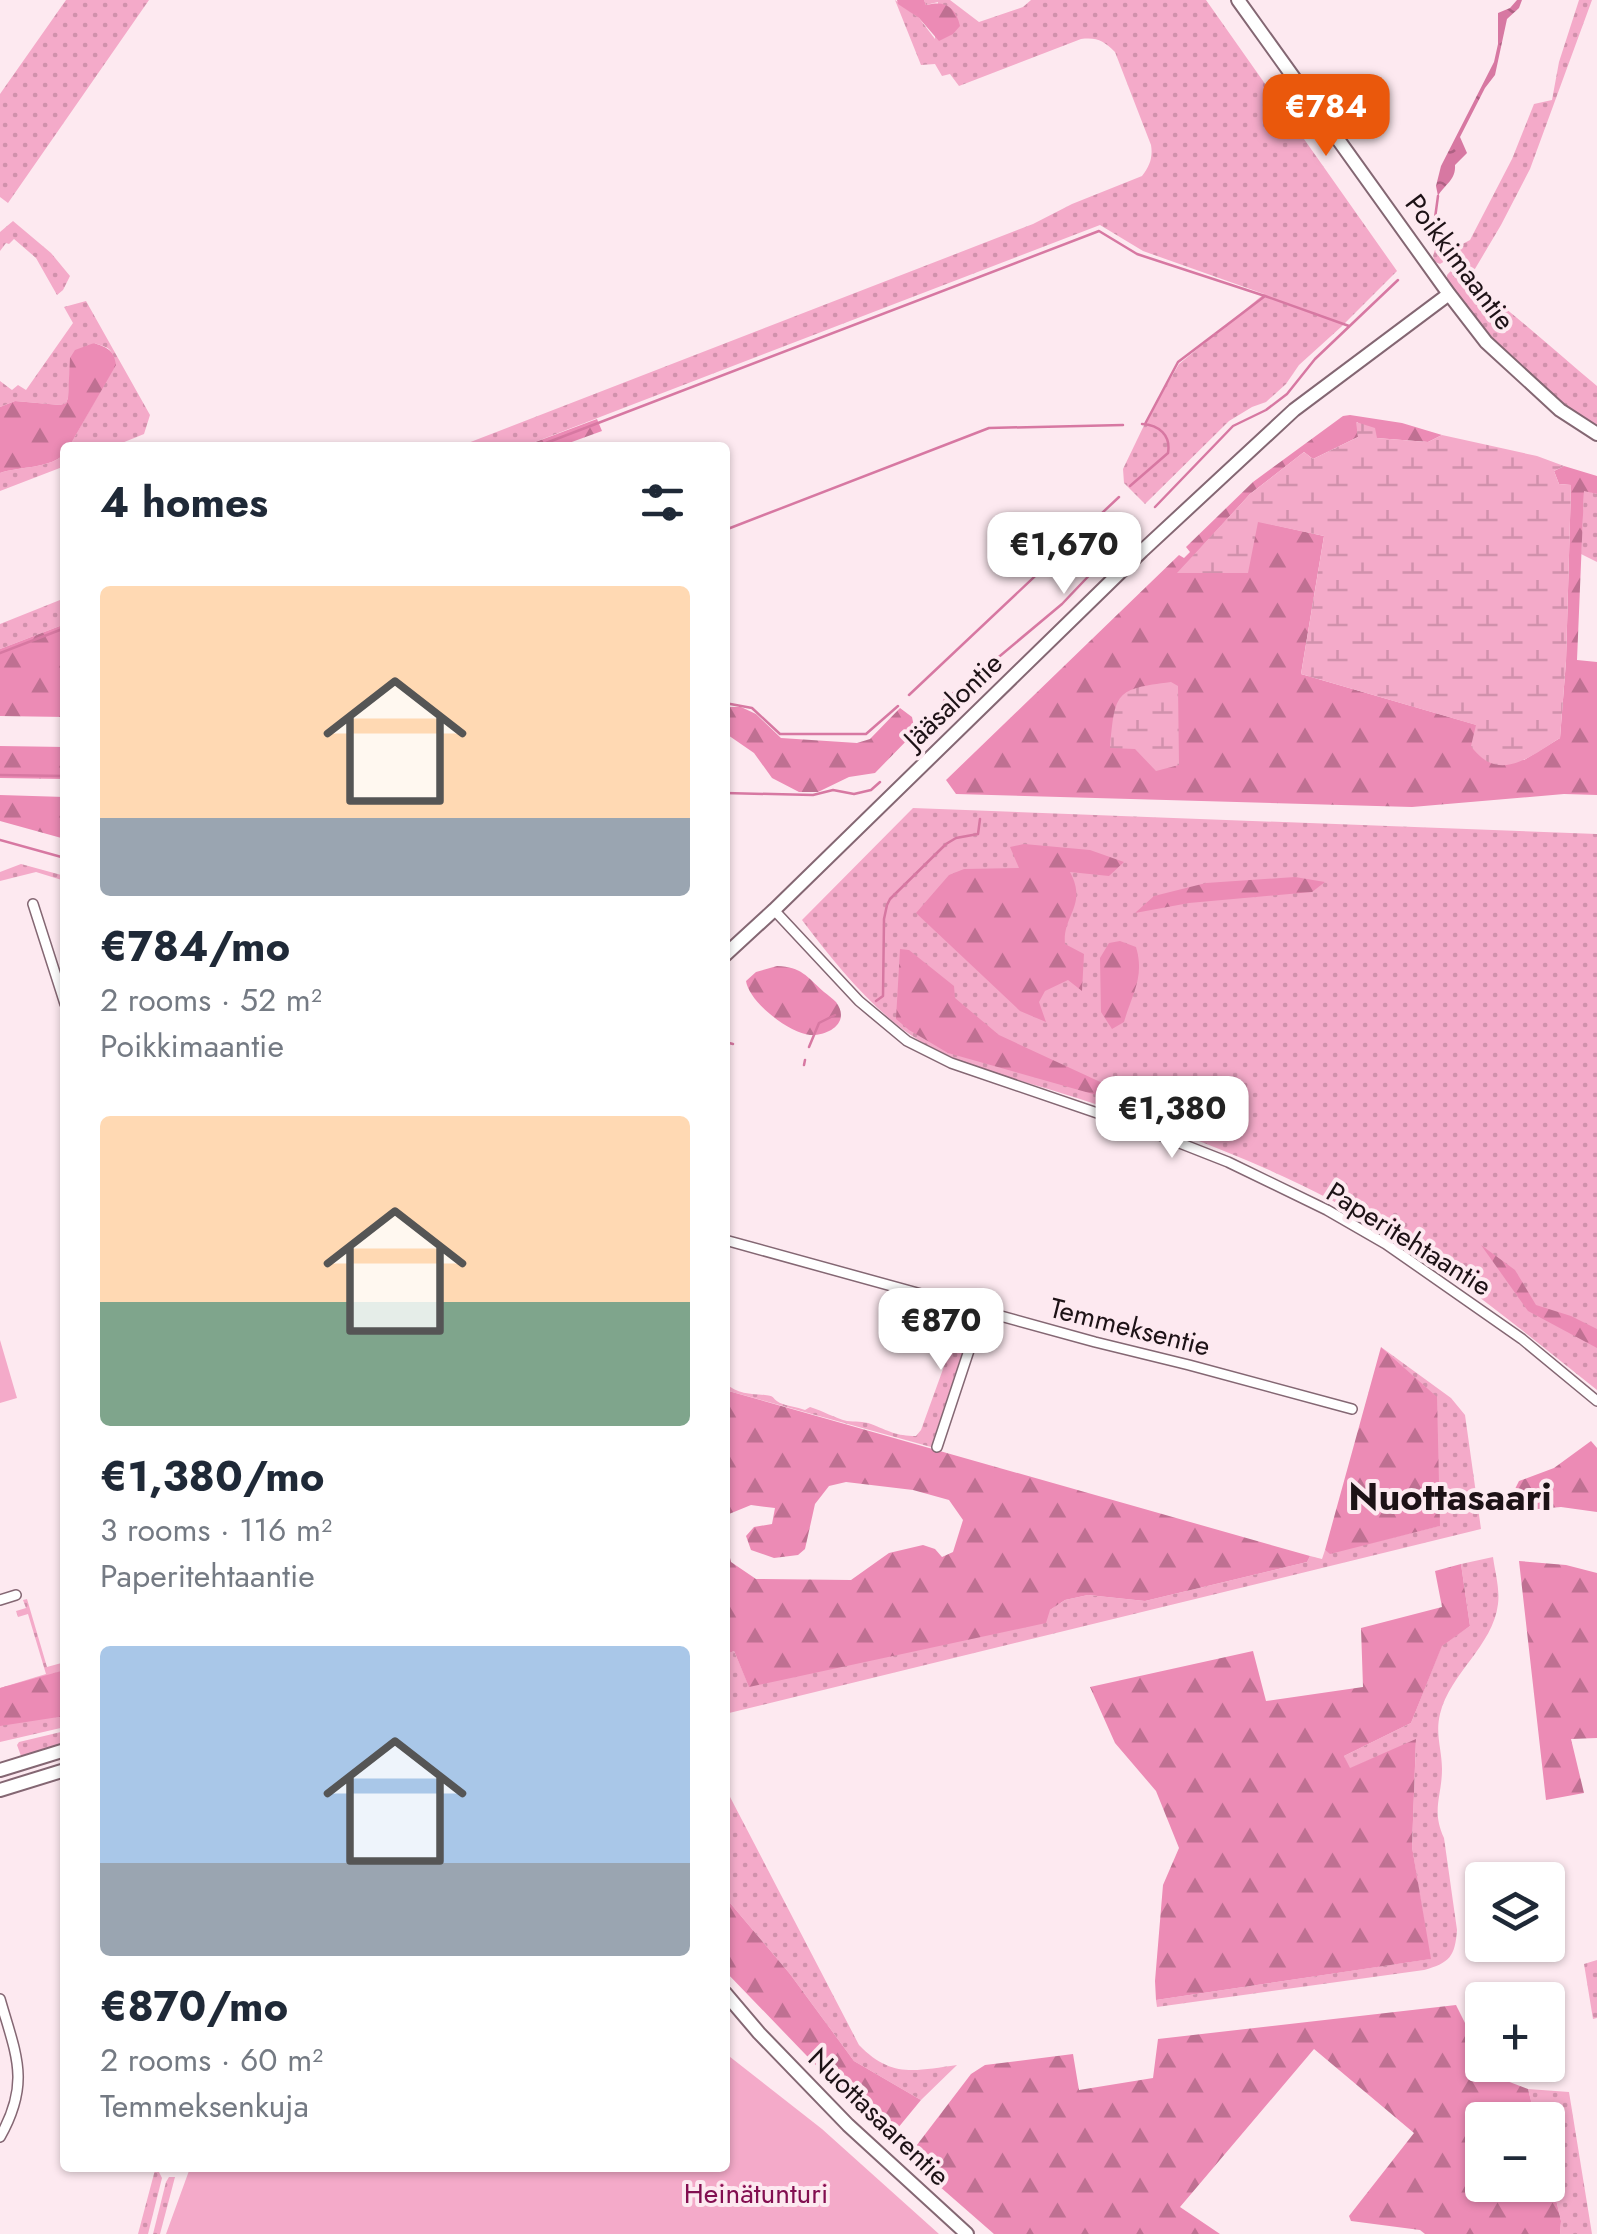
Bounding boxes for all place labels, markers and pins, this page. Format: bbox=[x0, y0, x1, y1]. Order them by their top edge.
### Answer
pin: €784 bbox=[1267, 74, 1385, 159]
pin: €1,670 bbox=[983, 512, 1145, 597]
pin: €1,380 bbox=[1091, 1076, 1253, 1161]
pin: €870 bbox=[882, 1288, 1000, 1373]

